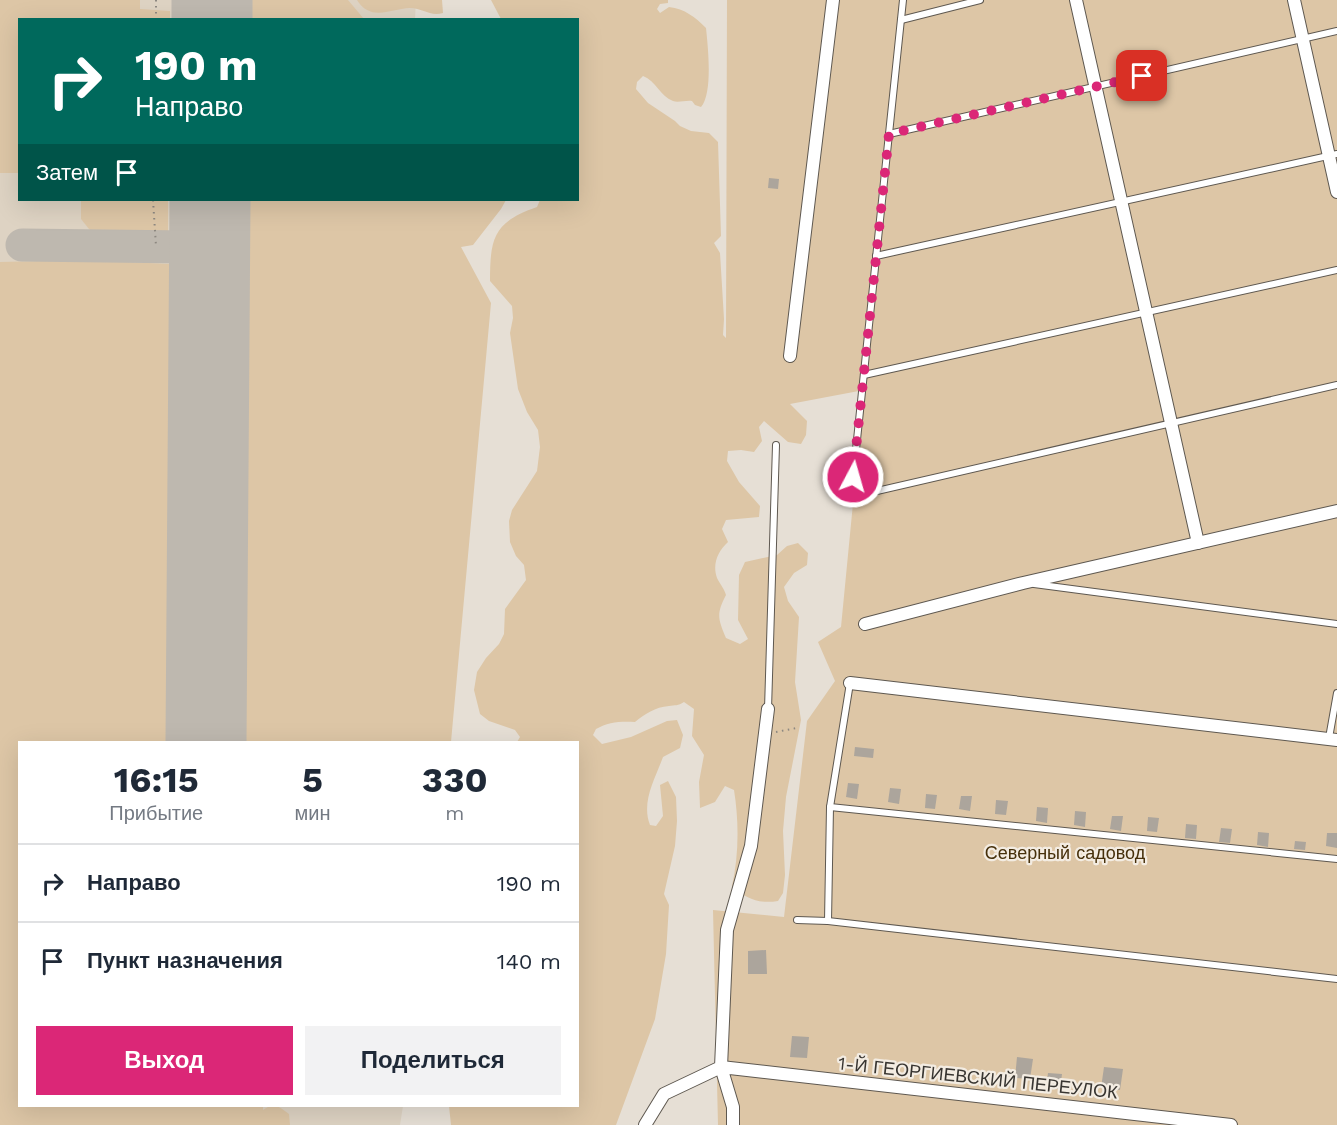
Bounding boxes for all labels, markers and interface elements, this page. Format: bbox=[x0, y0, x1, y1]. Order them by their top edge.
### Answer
text: 190 m bbox=[135, 41, 258, 90]
icon: right bbox=[36, 42, 114, 120]
pin bbox=[1116, 50, 1167, 101]
icon: arrive bbox=[1125, 59, 1158, 92]
text: Направо bbox=[135, 91, 243, 123]
icon: arrive bbox=[110, 156, 143, 189]
text: Затем bbox=[36, 160, 98, 185]
position arrow bbox=[821, 445, 885, 509]
text: 16:15 bbox=[114, 759, 199, 801]
text: 5 bbox=[302, 759, 323, 801]
text: 330 bbox=[422, 759, 488, 801]
text: Прибытие bbox=[109, 801, 203, 825]
text: мин bbox=[295, 801, 331, 825]
text: m bbox=[445, 801, 464, 825]
park label: Северный садовод bbox=[985, 842, 1146, 863]
icon: right bbox=[36, 867, 69, 900]
text: Направо bbox=[87, 870, 181, 895]
text: 190 m bbox=[497, 871, 561, 896]
icon: arrive bbox=[36, 945, 69, 978]
text: Пункт назначения bbox=[87, 948, 283, 973]
text: 140 m bbox=[497, 949, 561, 974]
button: Выход bbox=[36, 1026, 293, 1095]
button: Поделиться bbox=[305, 1026, 561, 1095]
street label: 1-Й ГЕОРГИЕВСКИЙ ПЕРЕУЛОК bbox=[837, 1052, 1119, 1103]

